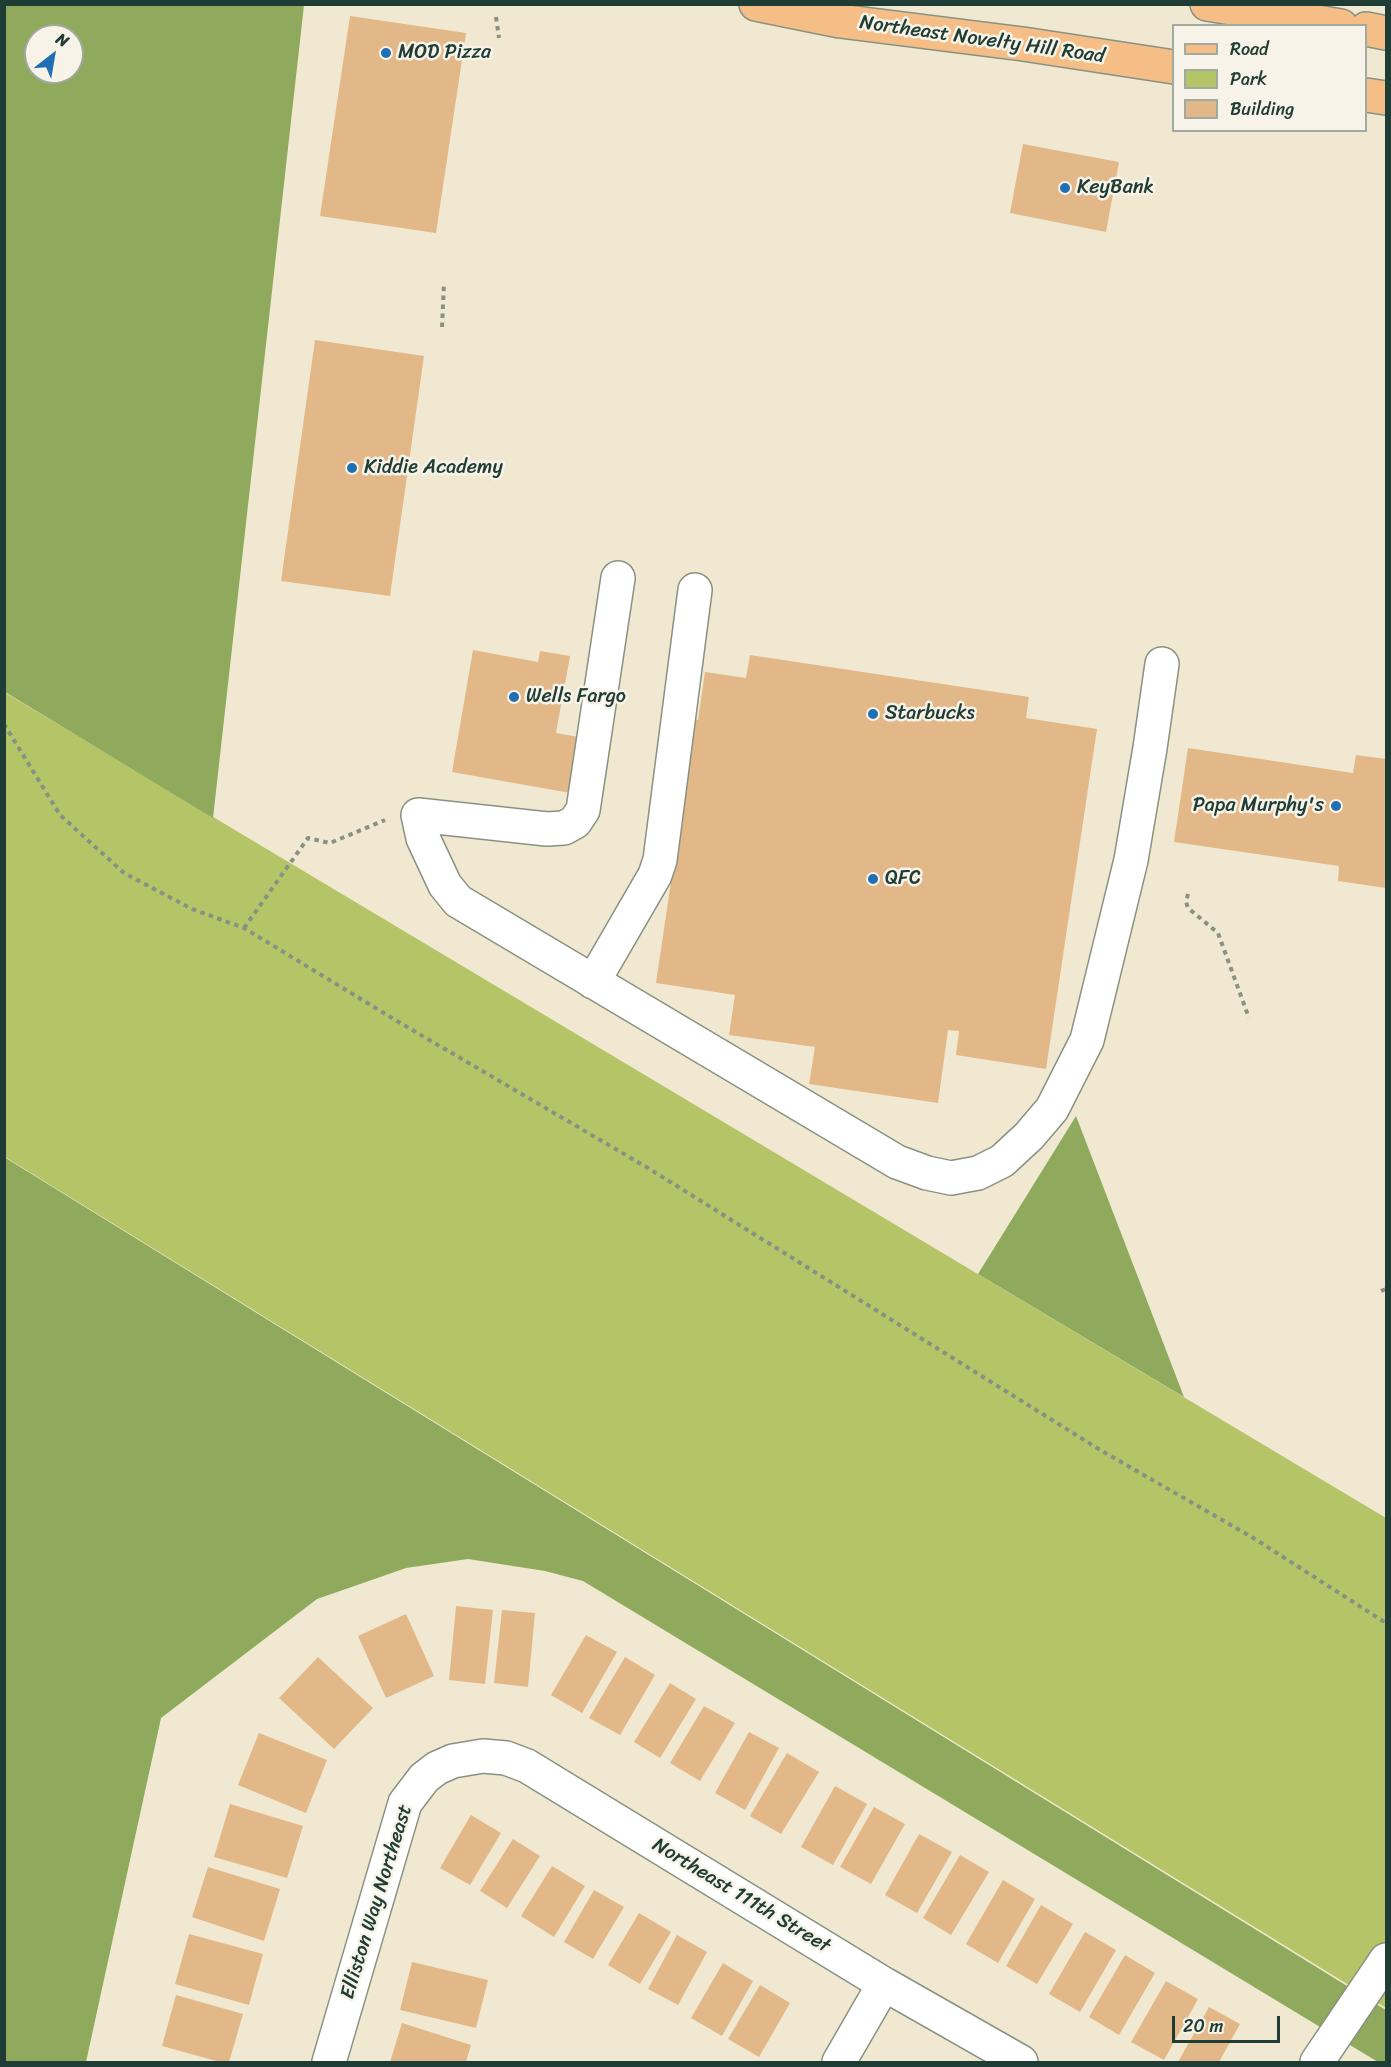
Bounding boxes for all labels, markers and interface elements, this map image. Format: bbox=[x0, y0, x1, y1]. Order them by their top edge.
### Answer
street label: Northeast Novelty Hill Road bbox=[858, 11, 1106, 69]
north arrow bbox=[24, 24, 84, 84]
legend bbox=[1172, 24, 1367, 132]
text: N bbox=[50, 25, 75, 55]
text: Road bbox=[1230, 33, 1269, 65]
place label: MOD Pizza bbox=[398, 41, 491, 65]
marker: MOD Pizza bbox=[379, 46, 393, 60]
text: Park bbox=[1230, 63, 1267, 95]
text: Building bbox=[1230, 93, 1294, 125]
place label: KeyBank bbox=[1077, 176, 1154, 200]
marker: KeyBank bbox=[1058, 181, 1072, 195]
place label: Kiddie Academy bbox=[364, 456, 503, 480]
marker: Kiddie Academy bbox=[345, 461, 359, 475]
place label: Wells Fargo bbox=[526, 685, 626, 709]
marker: Wells Fargo bbox=[507, 690, 521, 704]
place label: Starbucks bbox=[885, 702, 975, 726]
marker: Starbucks bbox=[866, 707, 880, 721]
place label: Papa Murphy's bbox=[1193, 794, 1324, 818]
marker: Papa Murphy's bbox=[1329, 799, 1343, 813]
place label: QFC bbox=[885, 867, 921, 891]
marker: QFC bbox=[866, 872, 880, 886]
street label: Elliston Way Northeast bbox=[336, 1802, 418, 2002]
street label: Northeast 111th Street bbox=[648, 1833, 834, 1959]
scale bar bbox=[1175, 2004, 1283, 2042]
text: 20 m bbox=[1183, 2010, 1223, 2042]

